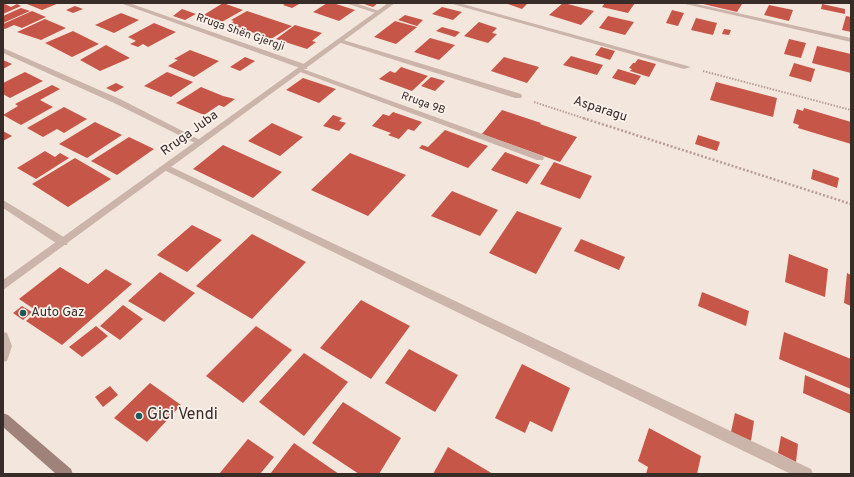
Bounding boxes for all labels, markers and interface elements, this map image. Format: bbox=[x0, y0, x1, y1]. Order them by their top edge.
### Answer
street label: Rruga Shën Gjergji bbox=[194, 12, 286, 54]
street label: Rruga 9B bbox=[399, 90, 447, 118]
street label: Asparagu bbox=[571, 94, 629, 126]
street label: Rruga Juba bbox=[158, 108, 222, 160]
place label: Auto Gaz bbox=[31, 305, 85, 321]
marker: Auto Gaz bbox=[18, 308, 28, 318]
place label: Gici Vendi bbox=[147, 406, 218, 426]
marker: Gici Vendi bbox=[134, 411, 144, 421]

